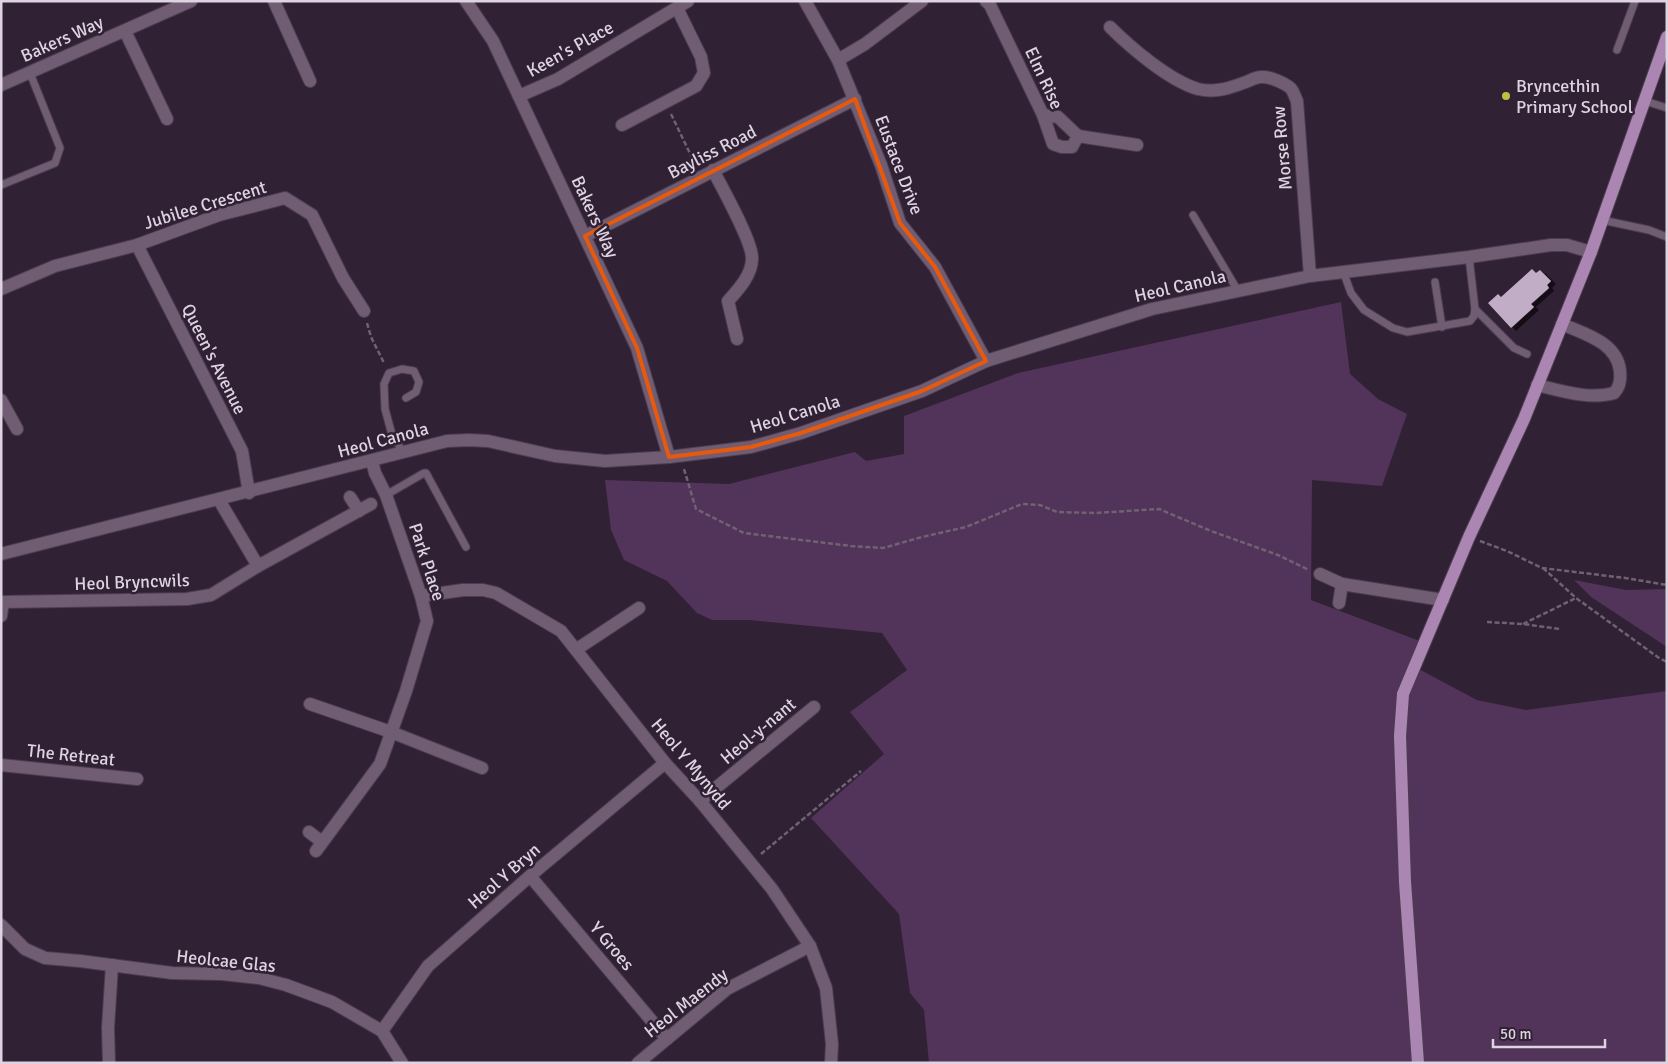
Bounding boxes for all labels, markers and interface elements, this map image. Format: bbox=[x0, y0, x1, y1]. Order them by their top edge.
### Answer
street label: Bakers Way bbox=[17, 11, 107, 67]
street label: Keen's Place bbox=[523, 16, 617, 82]
street label: Elm Rise bbox=[1020, 43, 1068, 113]
place label: Bryncethin Primary School bbox=[1516, 75, 1633, 118]
marker: Bryncethin Primary School bbox=[1500, 90, 1512, 102]
street label: Morse Row bbox=[1267, 105, 1297, 191]
street label: Eustace Drive bbox=[870, 112, 928, 218]
street label: Bayliss Road bbox=[664, 120, 760, 184]
street label: Bakers Way bbox=[566, 172, 624, 262]
street label: Jubilee Crescent bbox=[141, 176, 269, 234]
street label: Heol Canola bbox=[1132, 265, 1228, 307]
street label: Queen's Avenue bbox=[177, 300, 251, 418]
street label: Heol Canola bbox=[747, 390, 843, 438]
street label: Heol Canola bbox=[335, 417, 431, 463]
street label: Park Place bbox=[404, 520, 450, 604]
street label: Heol Bryncwils bbox=[74, 569, 190, 595]
street label: Heol-y-nant bbox=[716, 693, 800, 769]
street label: Heol Y Mynydd bbox=[646, 714, 736, 814]
street label: The Retreat bbox=[26, 739, 116, 771]
street label: Heol Y Bryn bbox=[463, 839, 545, 913]
street label: Y Groes bbox=[585, 917, 639, 975]
street label: Heolcae Glas bbox=[175, 945, 277, 977]
street label: Heol Maendy bbox=[640, 963, 733, 1042]
scale bar bbox=[1493, 1016, 1606, 1048]
text: 50 m bbox=[1500, 1025, 1531, 1043]

